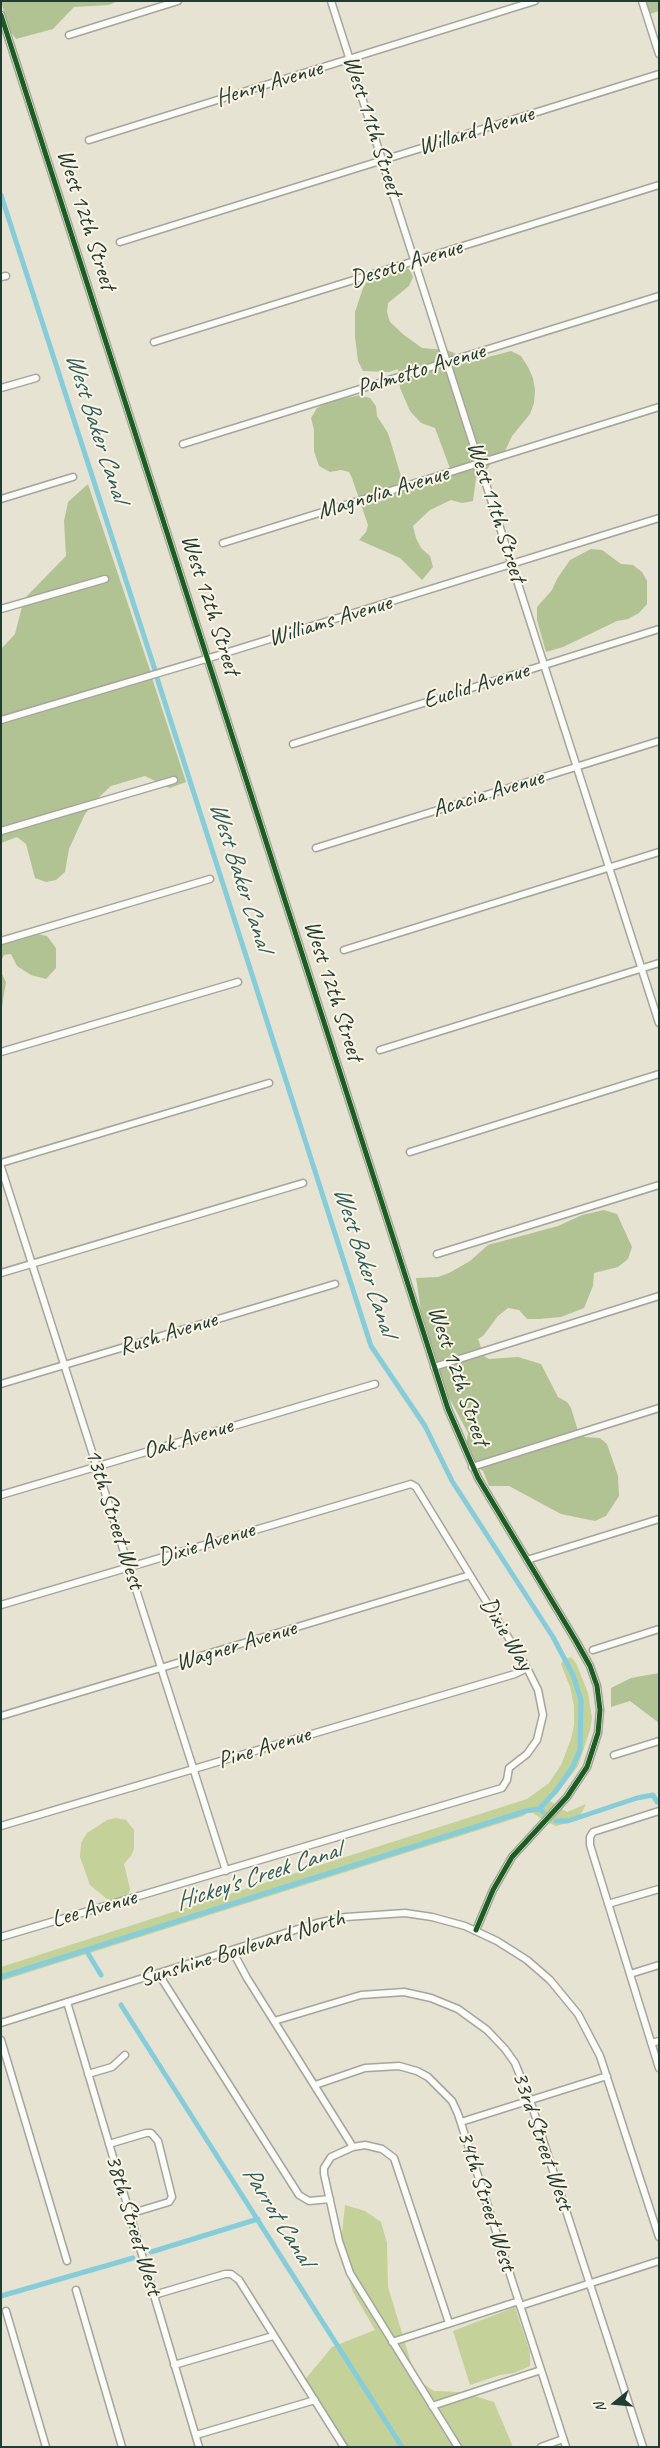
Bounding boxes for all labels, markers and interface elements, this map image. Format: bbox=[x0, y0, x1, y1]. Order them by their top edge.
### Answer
street label: West 11th Street bbox=[336, 52, 408, 200]
street label: Henry Avenue bbox=[212, 54, 326, 114]
street label: Willard Avenue bbox=[415, 100, 537, 162]
street label: West 12th Street bbox=[50, 146, 122, 294]
street label: Desoto Avenue bbox=[346, 233, 466, 295]
street label: Palmetto Avenue bbox=[353, 337, 489, 403]
water label: West Baker Canal bbox=[58, 349, 134, 505]
street label: West 11th Street bbox=[460, 438, 532, 586]
street label: Magnolia Avenue bbox=[314, 459, 452, 527]
street label: West 12th Street bbox=[174, 531, 246, 679]
street label: Williams Avenue bbox=[265, 589, 395, 653]
street label: Euclid Avenue bbox=[420, 656, 532, 716]
street label: Acacia Avenue bbox=[429, 763, 547, 825]
water label: West Baker Canal bbox=[202, 798, 278, 954]
street label: West 12th Street bbox=[297, 917, 369, 1065]
water label: West Baker Canal bbox=[326, 1183, 402, 1339]
street label: West 12th Street bbox=[421, 1302, 495, 1450]
street label: Rush Avenue bbox=[115, 1305, 221, 1363]
street label: Oak Avenue bbox=[140, 1412, 236, 1466]
street label: 13th Street West bbox=[78, 1445, 150, 1593]
street label: Dixie Avenue bbox=[154, 1516, 258, 1572]
street label: Dixie Way bbox=[473, 1592, 539, 1676]
street label: Wagner Avenue bbox=[172, 1614, 300, 1678]
street label: Pine Avenue bbox=[214, 1720, 314, 1776]
water label: Hickey's Creek Canal bbox=[172, 1836, 344, 1918]
street label: Lee Avenue bbox=[48, 1883, 140, 1935]
street label: Sunshine Boulevard North bbox=[136, 1904, 348, 1994]
street label: 33rd Street West bbox=[505, 2068, 579, 2214]
street label: 34th Street West bbox=[450, 2127, 522, 2275]
street label: 38th Street West bbox=[98, 2151, 168, 2299]
water label: Parrot Canal bbox=[235, 2161, 319, 2271]
north arrow bbox=[590, 2378, 640, 2428]
text: N bbox=[591, 2401, 610, 2414]

